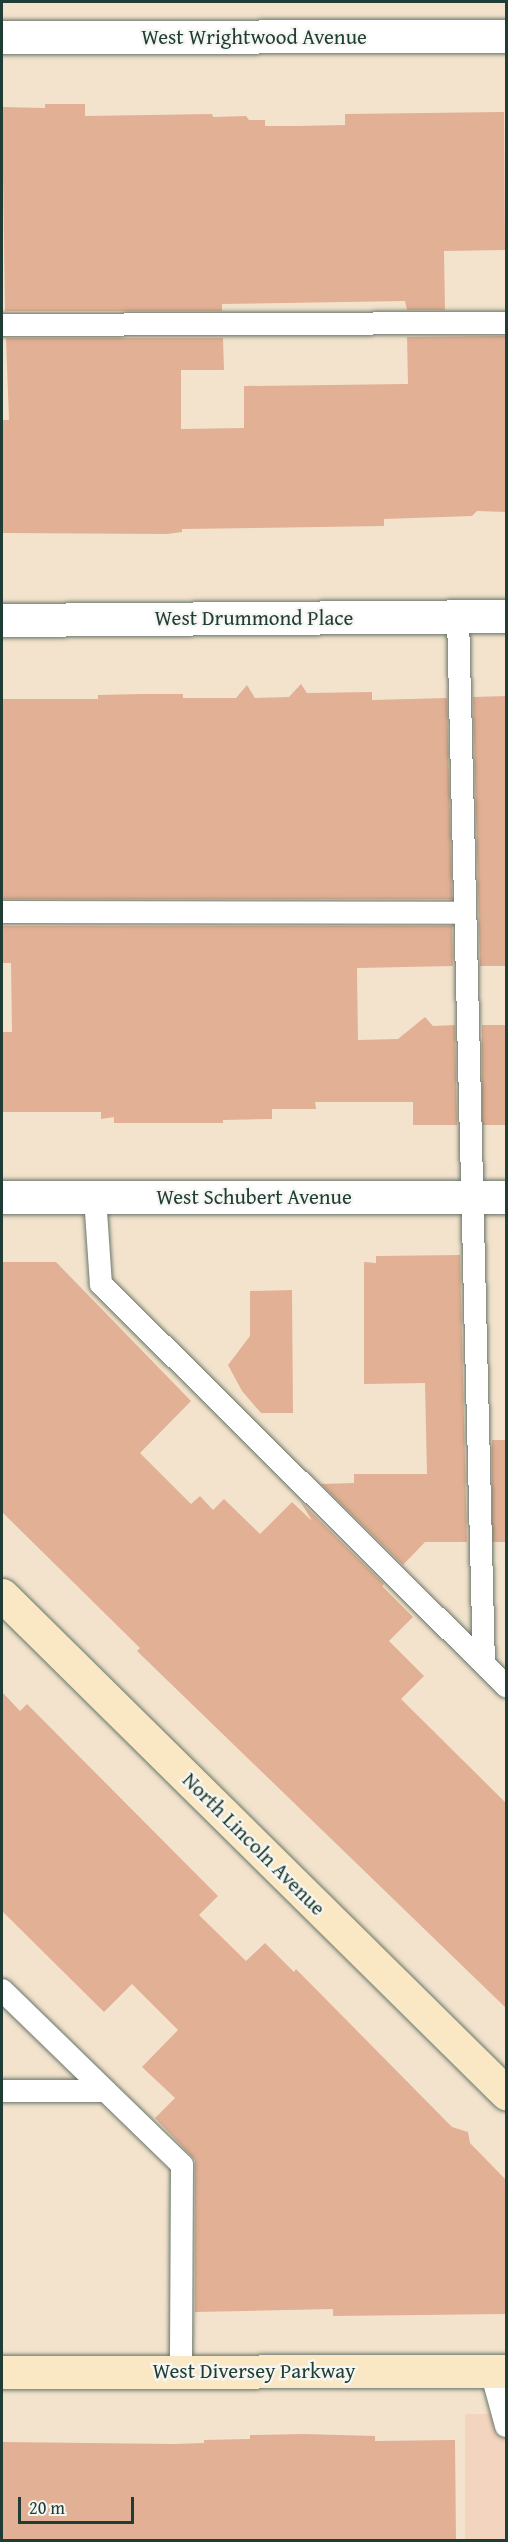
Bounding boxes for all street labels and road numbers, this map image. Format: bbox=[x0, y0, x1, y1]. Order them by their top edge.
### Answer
street label: West Wrightwood Avenue bbox=[141, 24, 367, 50]
street label: West Drummond Place bbox=[155, 605, 353, 631]
street label: West Schubert Avenue bbox=[156, 1184, 352, 1210]
street label: North Lincoln Avenue bbox=[177, 1767, 331, 1921]
street label: West Diversey Parkway bbox=[152, 2358, 356, 2384]

